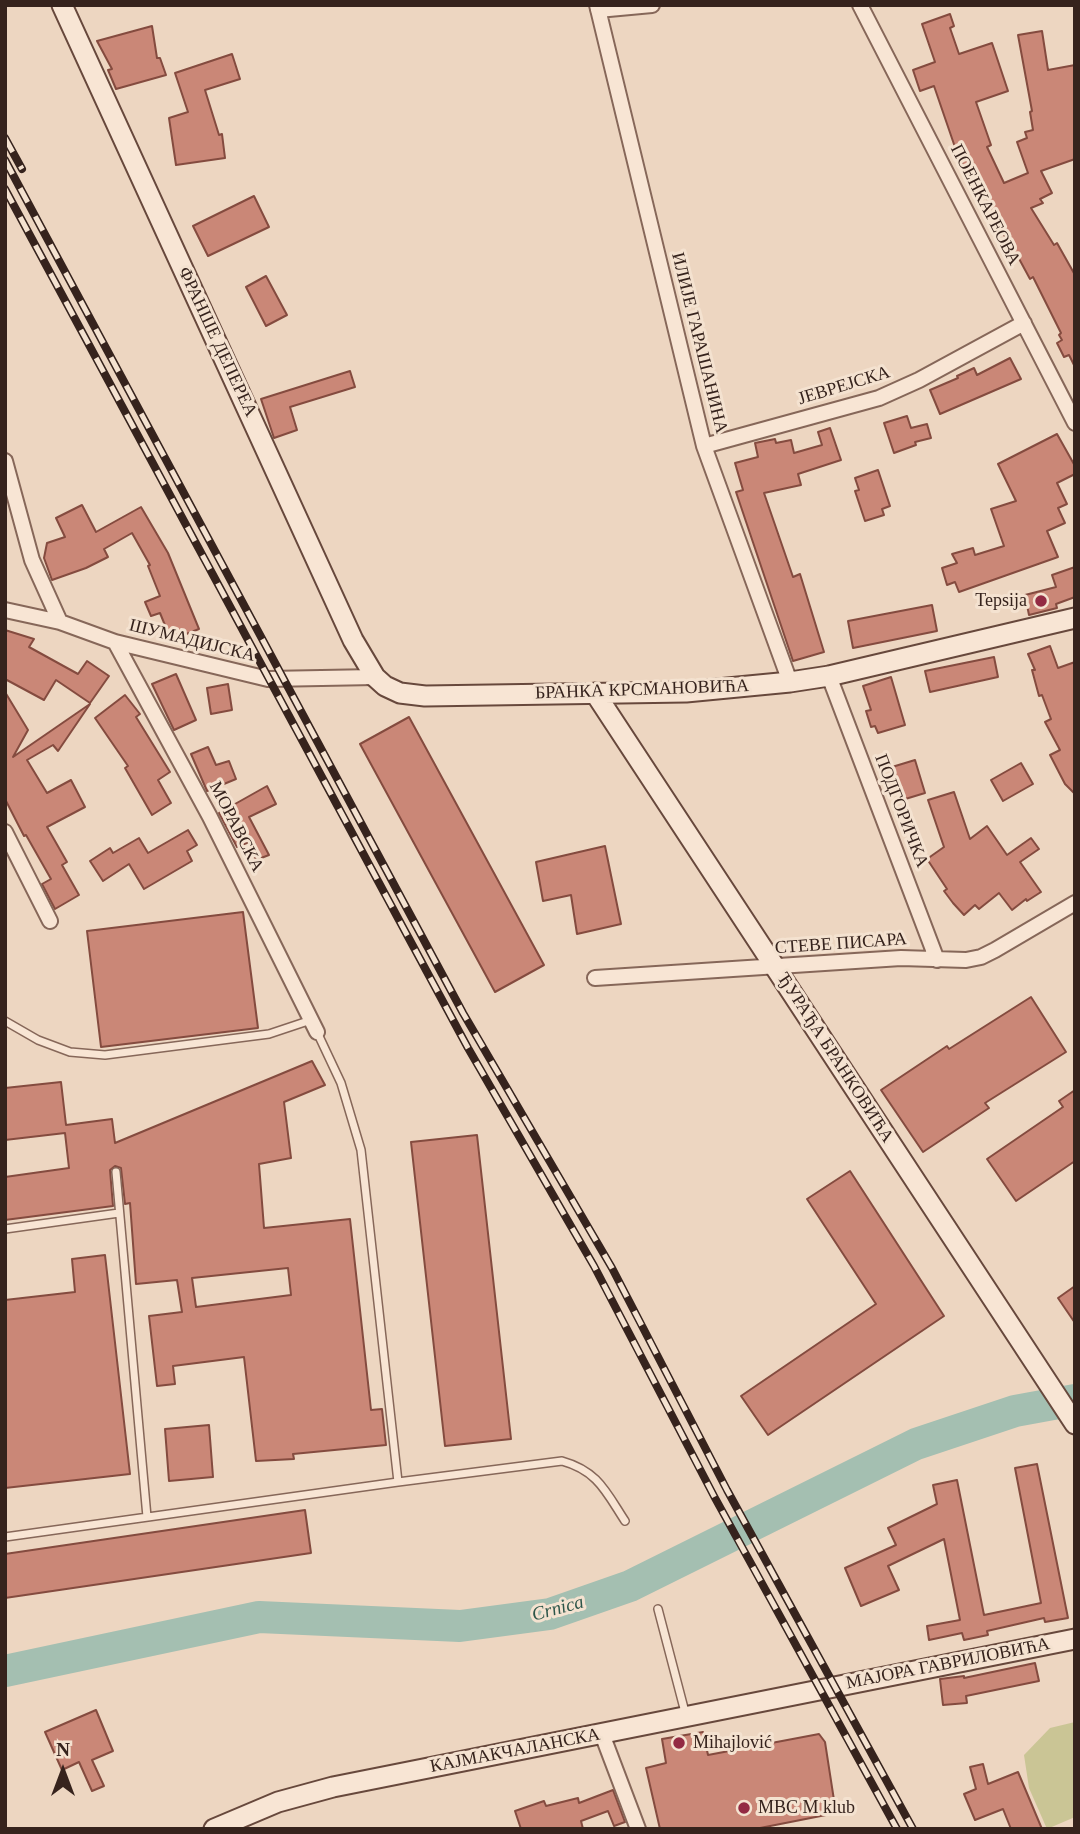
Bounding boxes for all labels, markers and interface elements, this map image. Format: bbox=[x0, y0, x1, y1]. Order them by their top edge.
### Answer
street label: ПОЕНКАРЕОВА bbox=[945, 141, 1025, 269]
street label: ИЛИЈЕ ГАРАШАНИНА bbox=[666, 250, 732, 436]
street label: ФРАНШЕ ДЕПЕРЕА bbox=[173, 264, 261, 420]
street label: ЈЕВРЕЈСКА bbox=[795, 362, 893, 410]
place label: Tepsija bbox=[975, 590, 1027, 612]
marker: Tepsija bbox=[1033, 593, 1049, 609]
street label: ШУМАДИЈСКА bbox=[127, 615, 257, 667]
street label: БРАНКА КРСМАНОВИЋА bbox=[535, 675, 749, 705]
street label: ПОДГОРИЧКА bbox=[869, 751, 933, 871]
street label: МОРАВСКА bbox=[204, 778, 268, 876]
street label: СТЕВЕ ПИСАРА bbox=[774, 929, 908, 959]
street label: ЂУРАЂА БРАНКОВИЋА bbox=[772, 969, 898, 1147]
water label: Crnica bbox=[530, 1591, 586, 1627]
street label: МАЈОРА ГАВРИЛОВИЋА bbox=[844, 1634, 1052, 1694]
street label: КАЈМАКЧАЛАНСКА bbox=[428, 1724, 602, 1778]
place label: Mihajlović bbox=[693, 1732, 772, 1754]
marker: Mihajlović bbox=[671, 1735, 687, 1751]
north arrow bbox=[28, 1736, 98, 1806]
text: N bbox=[56, 1739, 70, 1760]
place label: MBC M klub bbox=[758, 1797, 855, 1819]
marker: MBC M klub bbox=[736, 1800, 752, 1816]

